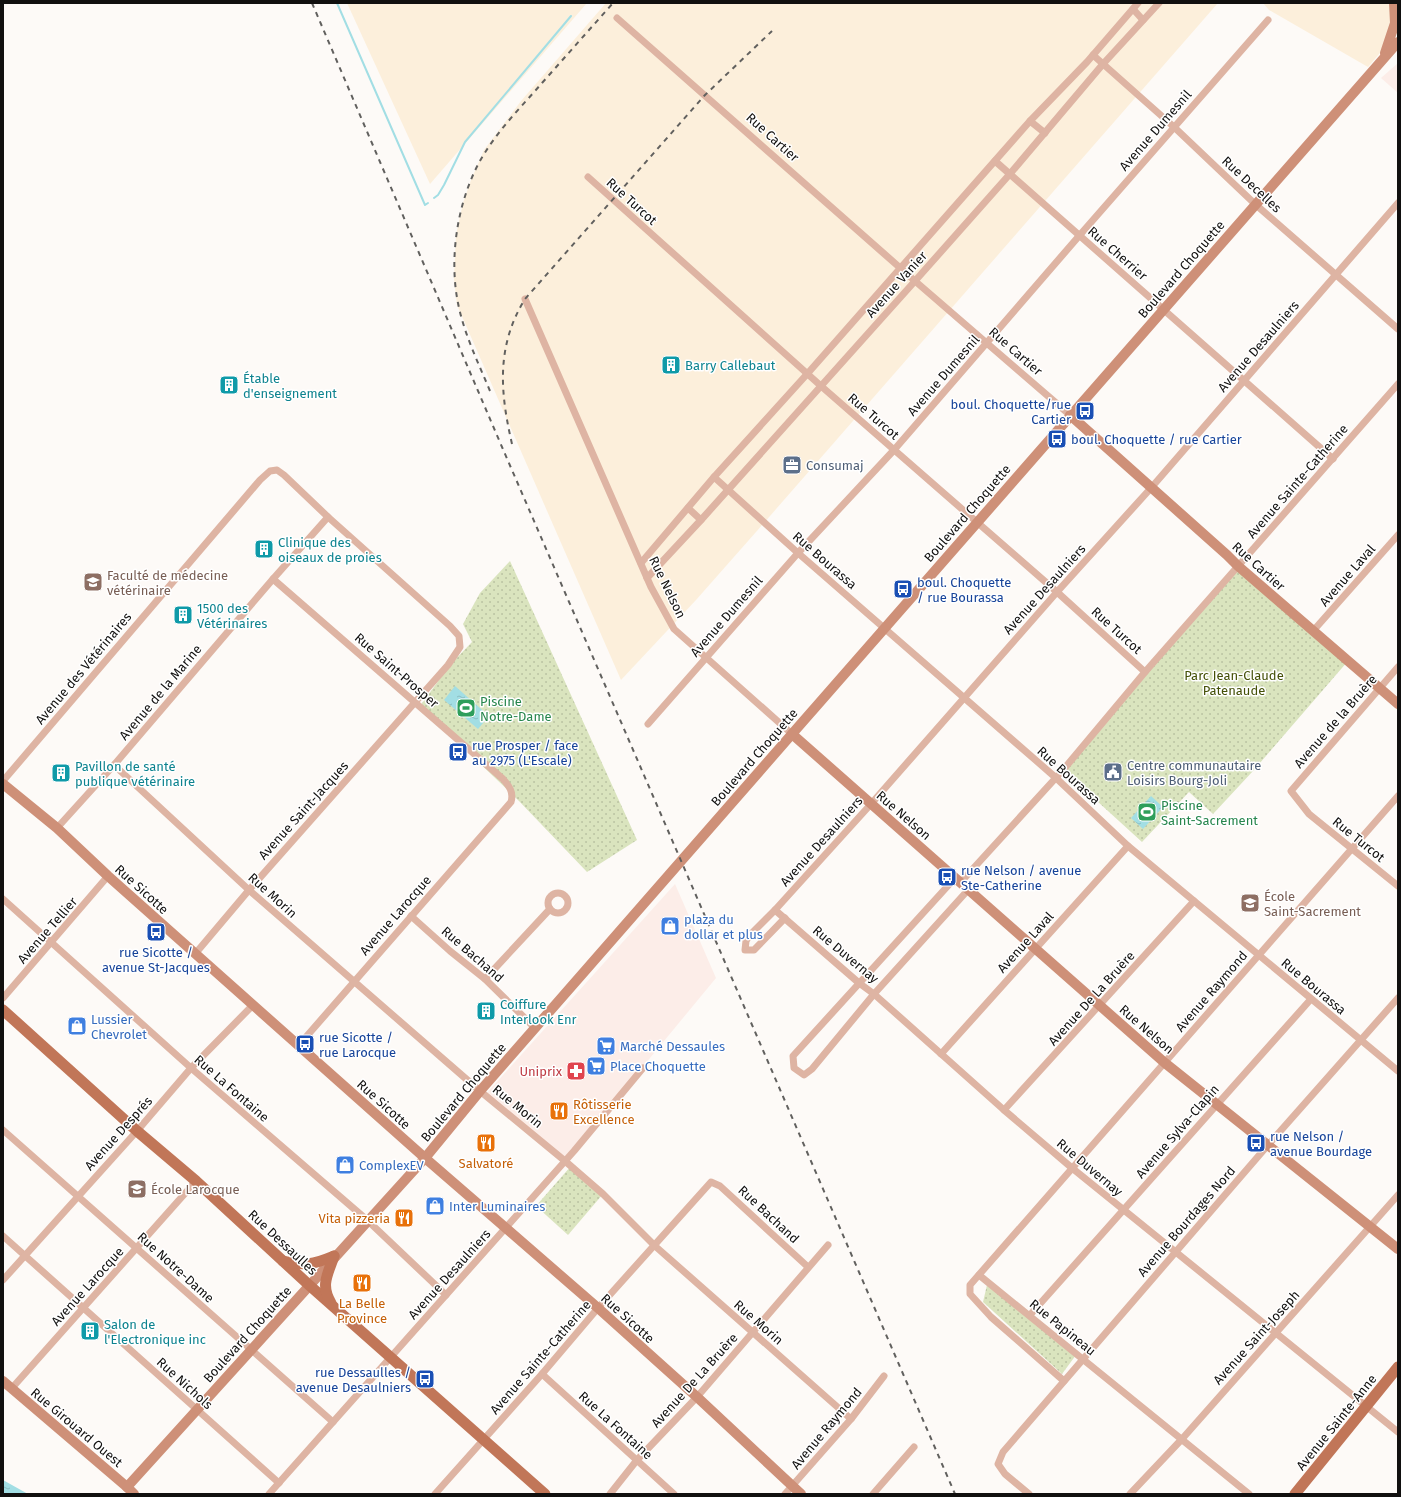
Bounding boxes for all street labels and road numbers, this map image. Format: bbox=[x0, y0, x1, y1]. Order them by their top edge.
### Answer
street label: Avenue Dumesnil bbox=[1116, 87, 1195, 174]
street label: Rue Cartier bbox=[743, 110, 802, 165]
street label: Rue Decelles bbox=[1219, 153, 1284, 215]
street label: Rue Turcot bbox=[603, 175, 660, 228]
street label: Boulevard Choquette bbox=[1135, 218, 1228, 321]
street label: Rue Cherrier bbox=[1085, 224, 1150, 283]
street label: Avenue Vanier bbox=[863, 248, 930, 320]
street label: Avenue Desaulniers bbox=[1215, 298, 1302, 395]
street label: Rue Cartier bbox=[986, 324, 1045, 379]
street label: Avenue Dumesnil bbox=[904, 332, 983, 419]
street label: Rue Turcot bbox=[845, 390, 902, 443]
street label: Avenue Sainte-Catherine bbox=[1244, 421, 1351, 541]
street label: Boulevard Choquette bbox=[921, 462, 1014, 565]
street label: Rue Bourassa bbox=[790, 529, 860, 592]
street label: Rue Cartier bbox=[1229, 539, 1288, 594]
street label: Avenue Desaulniers bbox=[1000, 541, 1089, 637]
street label: Avenue Laval bbox=[1317, 541, 1378, 609]
street label: Rue Nelson bbox=[646, 554, 689, 621]
street label: Avenue Dumesnil bbox=[687, 573, 766, 660]
street label: Rue Turcot bbox=[1088, 604, 1145, 657]
street label: Avenue des Vétérinaires bbox=[32, 609, 135, 727]
street label: Rue Saint-Prosper bbox=[352, 630, 442, 711]
street label: Avenue de la Marine bbox=[116, 642, 205, 743]
street label: Avenue de la Bruère bbox=[1291, 672, 1380, 771]
street label: Boulevard Choquette bbox=[708, 706, 801, 809]
street label: Rue Bourassa bbox=[1034, 743, 1103, 808]
street label: Avenue Saint-Jacques bbox=[255, 758, 351, 862]
street label: Rue Nelson bbox=[873, 788, 934, 843]
street label: Avenue Desaulniers bbox=[777, 793, 866, 889]
street label: Rue Turcot bbox=[1330, 814, 1388, 865]
street label: Rue Sicotte bbox=[112, 862, 171, 917]
street label: Rue Morin bbox=[245, 870, 300, 921]
street label: Avenue Larocque bbox=[357, 872, 434, 958]
street label: Avenue Tellier bbox=[14, 894, 80, 967]
street label: Avenue Laval bbox=[994, 909, 1057, 976]
street label: Rue Bachand bbox=[439, 923, 507, 985]
street label: Rue Duvernay bbox=[810, 923, 882, 987]
street label: Avenue De La Bruère bbox=[1045, 948, 1138, 1049]
street label: Avenue Raymond bbox=[1172, 948, 1250, 1035]
street label: Rue Bourassa bbox=[1278, 955, 1349, 1018]
street label: Rue Nelson bbox=[1116, 1002, 1177, 1057]
street label: Boulevard Choquette bbox=[418, 1040, 509, 1145]
street label: Rue La Fontaine bbox=[191, 1052, 272, 1125]
street label: Rue Sicotte bbox=[354, 1077, 413, 1132]
street label: Rue Morin bbox=[490, 1082, 546, 1131]
street label: Avenue Sylva-Clapin bbox=[1133, 1082, 1222, 1181]
street label: Avenue Després bbox=[81, 1094, 155, 1173]
street label: Rue Duvernay bbox=[1054, 1136, 1126, 1200]
street label: Avenue Bourdages Nord bbox=[1134, 1163, 1238, 1279]
street label: Rue Bachand bbox=[735, 1183, 802, 1246]
street label: Rue Dessaulles bbox=[245, 1207, 320, 1278]
street label: Avenue Desaulniers bbox=[405, 1226, 494, 1322]
street label: Rue Notre-Dame bbox=[134, 1229, 217, 1306]
street label: Avenue Larocque bbox=[48, 1244, 127, 1329]
street label: Boulevard Choquette bbox=[200, 1283, 294, 1385]
street label: Avenue Saint-Joseph bbox=[1210, 1287, 1303, 1387]
street label: Rue Sicotte bbox=[598, 1291, 657, 1346]
street label: Rue Papineau bbox=[1027, 1296, 1099, 1359]
street label: Avenue Sainte-Catherine bbox=[487, 1297, 594, 1417]
street label: Rue Morin bbox=[731, 1297, 786, 1348]
street label: Avenue De La Bruère bbox=[648, 1330, 741, 1431]
street label: Rue Nichols bbox=[154, 1354, 216, 1412]
street label: Avenue Sainte-Anne bbox=[1293, 1372, 1380, 1473]
street label: Rue Girouard Ouest bbox=[28, 1385, 126, 1470]
street label: Avenue Raymond bbox=[788, 1385, 865, 1472]
street label: Rue La Fontaine bbox=[576, 1388, 656, 1462]

